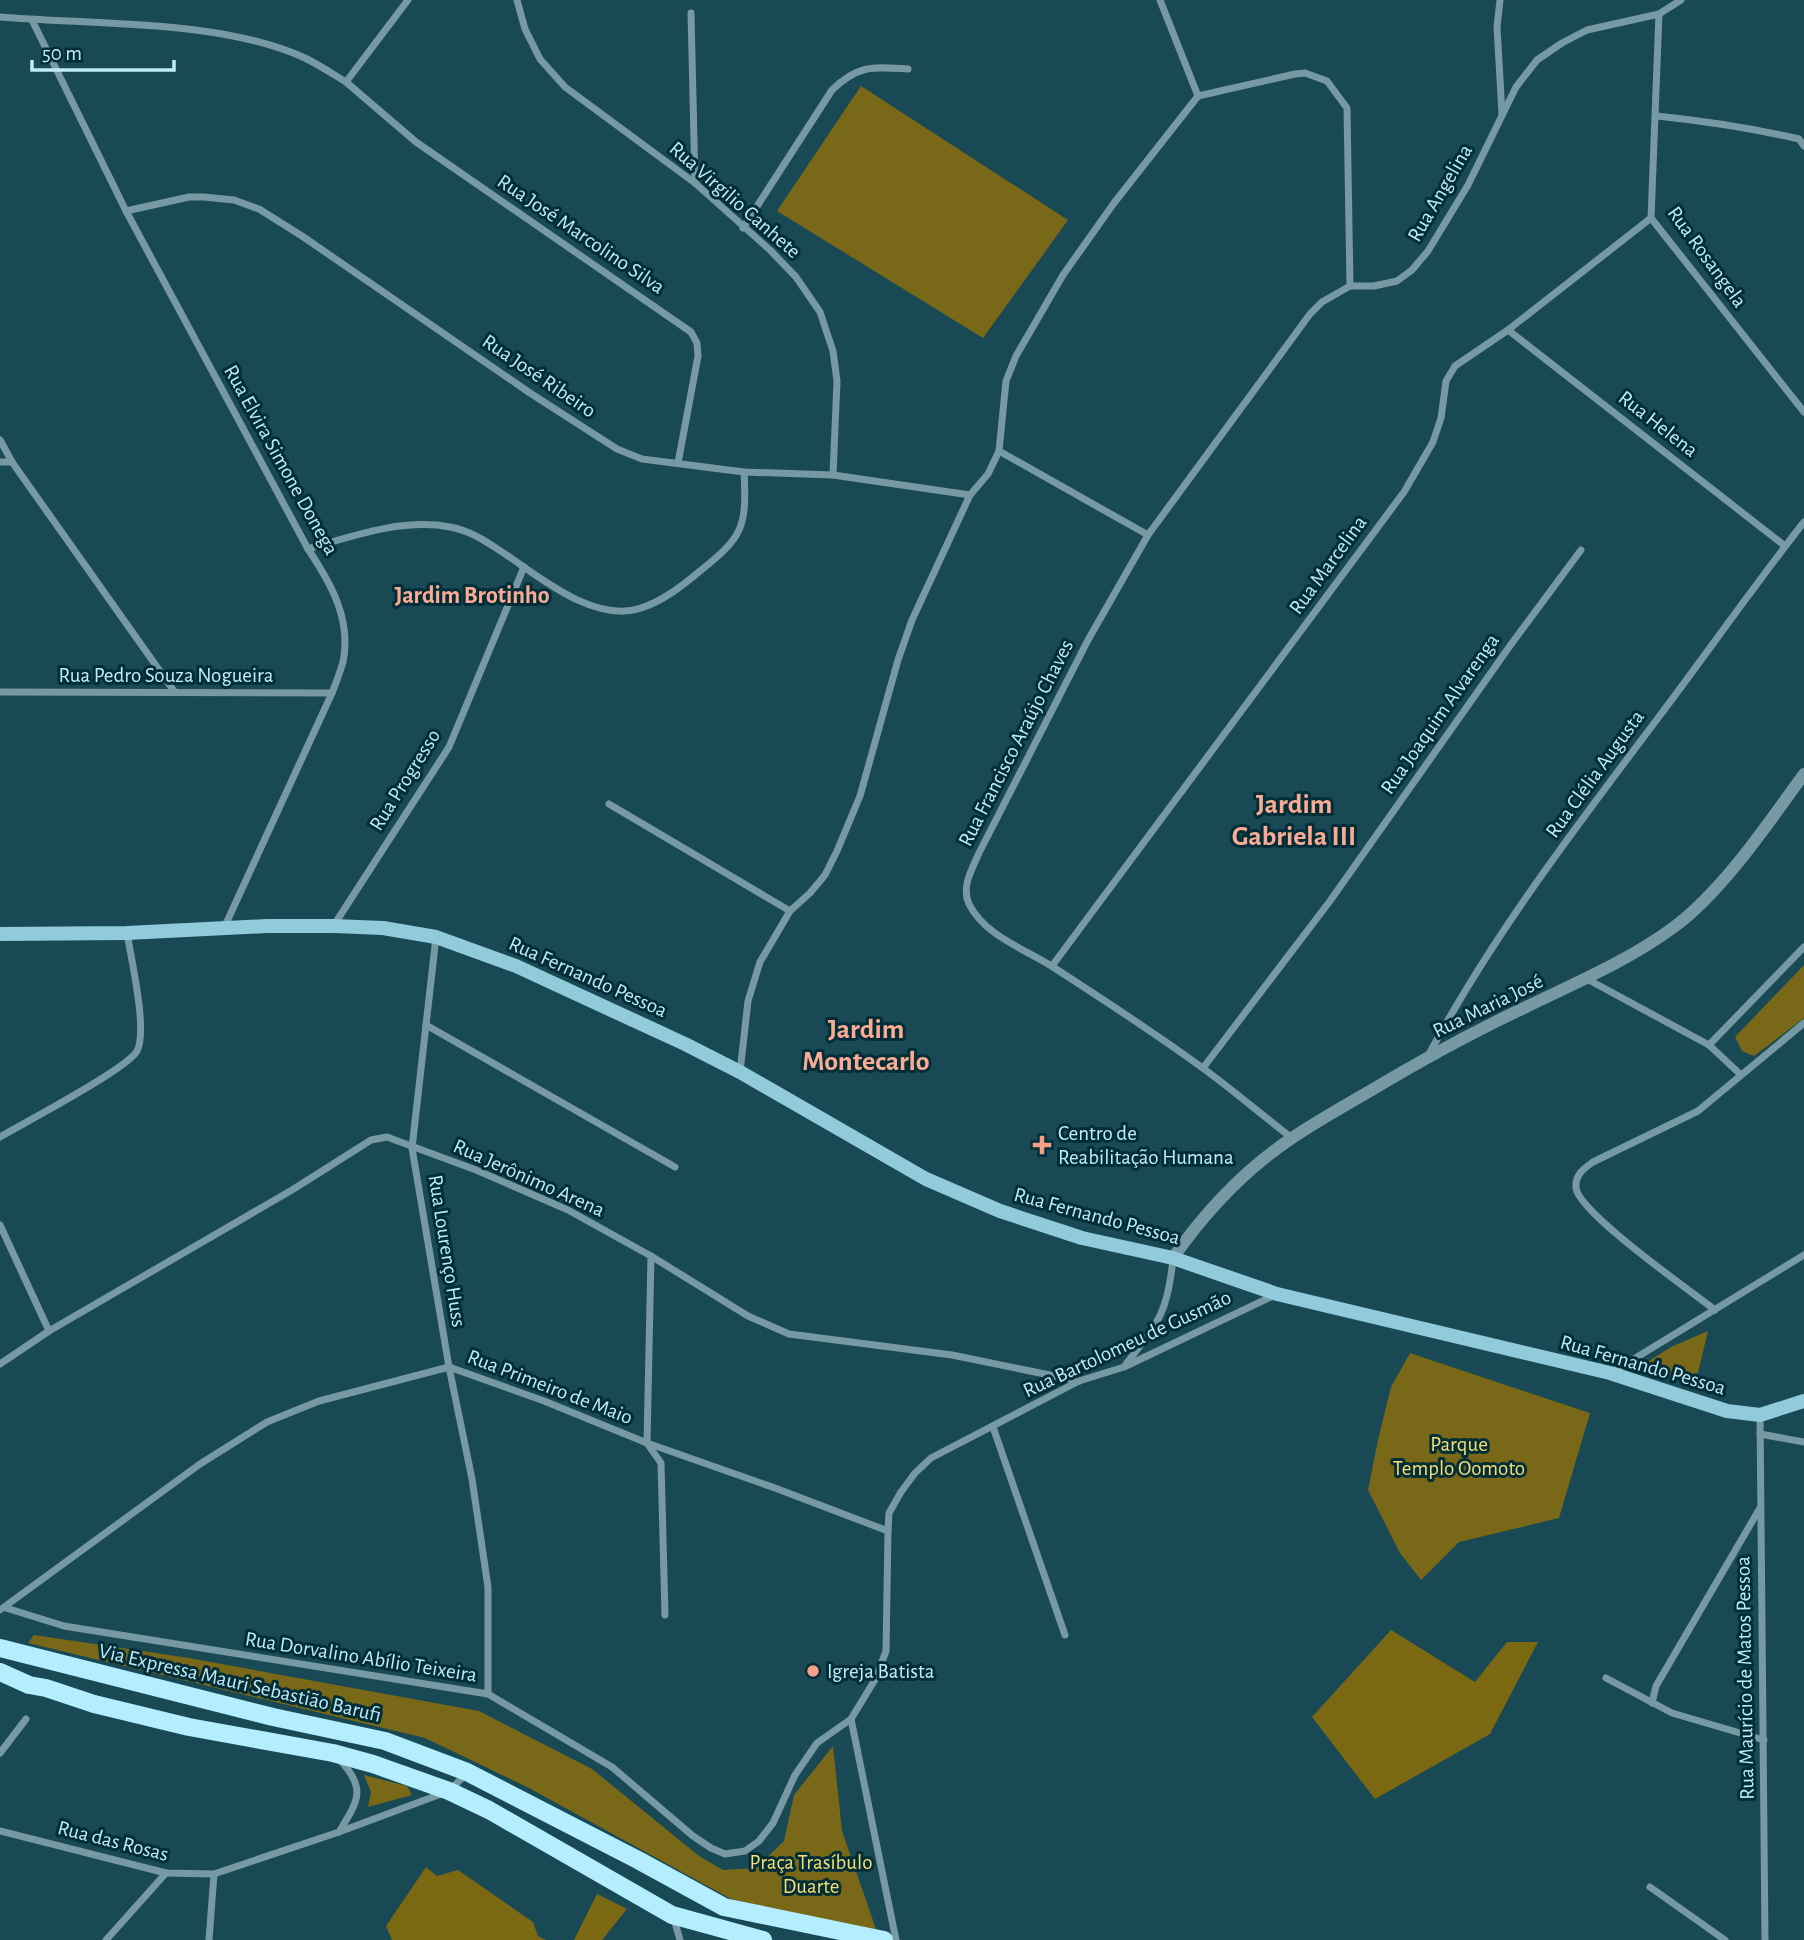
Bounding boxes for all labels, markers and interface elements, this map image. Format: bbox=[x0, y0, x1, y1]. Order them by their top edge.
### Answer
scale bar bbox=[32, 28, 173, 72]
text: 50 m bbox=[42, 43, 82, 64]
street label: Rua Virgilio Canhete bbox=[665, 138, 805, 262]
street label: Rua Angelina bbox=[1404, 140, 1476, 245]
street label: Rua José Marcolino Silva bbox=[494, 170, 669, 298]
street label: Rua Rosangela bbox=[1663, 203, 1751, 312]
street label: Rua José Ribeiro bbox=[478, 330, 600, 422]
street label: Rua Elvira Simone Donega bbox=[220, 362, 342, 559]
street label: Rua Helena bbox=[1614, 387, 1702, 461]
street label: Rua Marcelina bbox=[1285, 512, 1371, 618]
district label: Jardim Brotinho bbox=[395, 584, 550, 608]
street label: Rua Joaquim Alvarenga bbox=[1377, 630, 1503, 798]
street label: Rua Francisco Araújo Chaves bbox=[955, 636, 1077, 850]
street label: Rua Pedro Souza Nogueira bbox=[59, 665, 274, 686]
street label: Rua Clélia Augusta bbox=[1542, 706, 1648, 842]
street label: Rua Progresso bbox=[366, 726, 444, 834]
district label: Jardim Gabriela III bbox=[1232, 791, 1356, 851]
street label: Rua Fernando Pessoa bbox=[506, 933, 671, 1021]
street label: Rua Maria José bbox=[1430, 970, 1546, 1042]
district label: Jardim Montecarlo bbox=[802, 1016, 930, 1076]
place label: Centro de Reabilitação Humana bbox=[1058, 1123, 1234, 1168]
street label: Rua Jerônimo Arena bbox=[450, 1135, 608, 1221]
marker: Centro de Reabilitação Humana bbox=[1032, 1135, 1052, 1155]
street label: Rua Lourenço Huss bbox=[425, 1173, 469, 1329]
street label: Rua Fernando Pessoa bbox=[1012, 1184, 1183, 1248]
street label: Rua Bartolomeu de Gusmão bbox=[1020, 1287, 1234, 1401]
street label: Rua Fernando Pessoa bbox=[1558, 1331, 1728, 1399]
street label: Rua Primeiro de Maio bbox=[464, 1346, 636, 1428]
park label: Parque Templo Oomoto bbox=[1393, 1434, 1525, 1479]
street label: Rua Maurício de Matos Pessoa bbox=[1732, 1556, 1758, 1800]
street label: Rua Dorvalino Abílio Teixeira bbox=[244, 1628, 479, 1686]
street label: Via Expressa Mauri Sebastião Barufi bbox=[97, 1640, 383, 1726]
place label: Igreja Batista bbox=[827, 1661, 935, 1682]
marker: Igreja Batista bbox=[805, 1663, 821, 1679]
street label: Rua das Rosas bbox=[55, 1817, 171, 1865]
park label: Praça Trasíbulo Duarte bbox=[750, 1852, 873, 1897]

